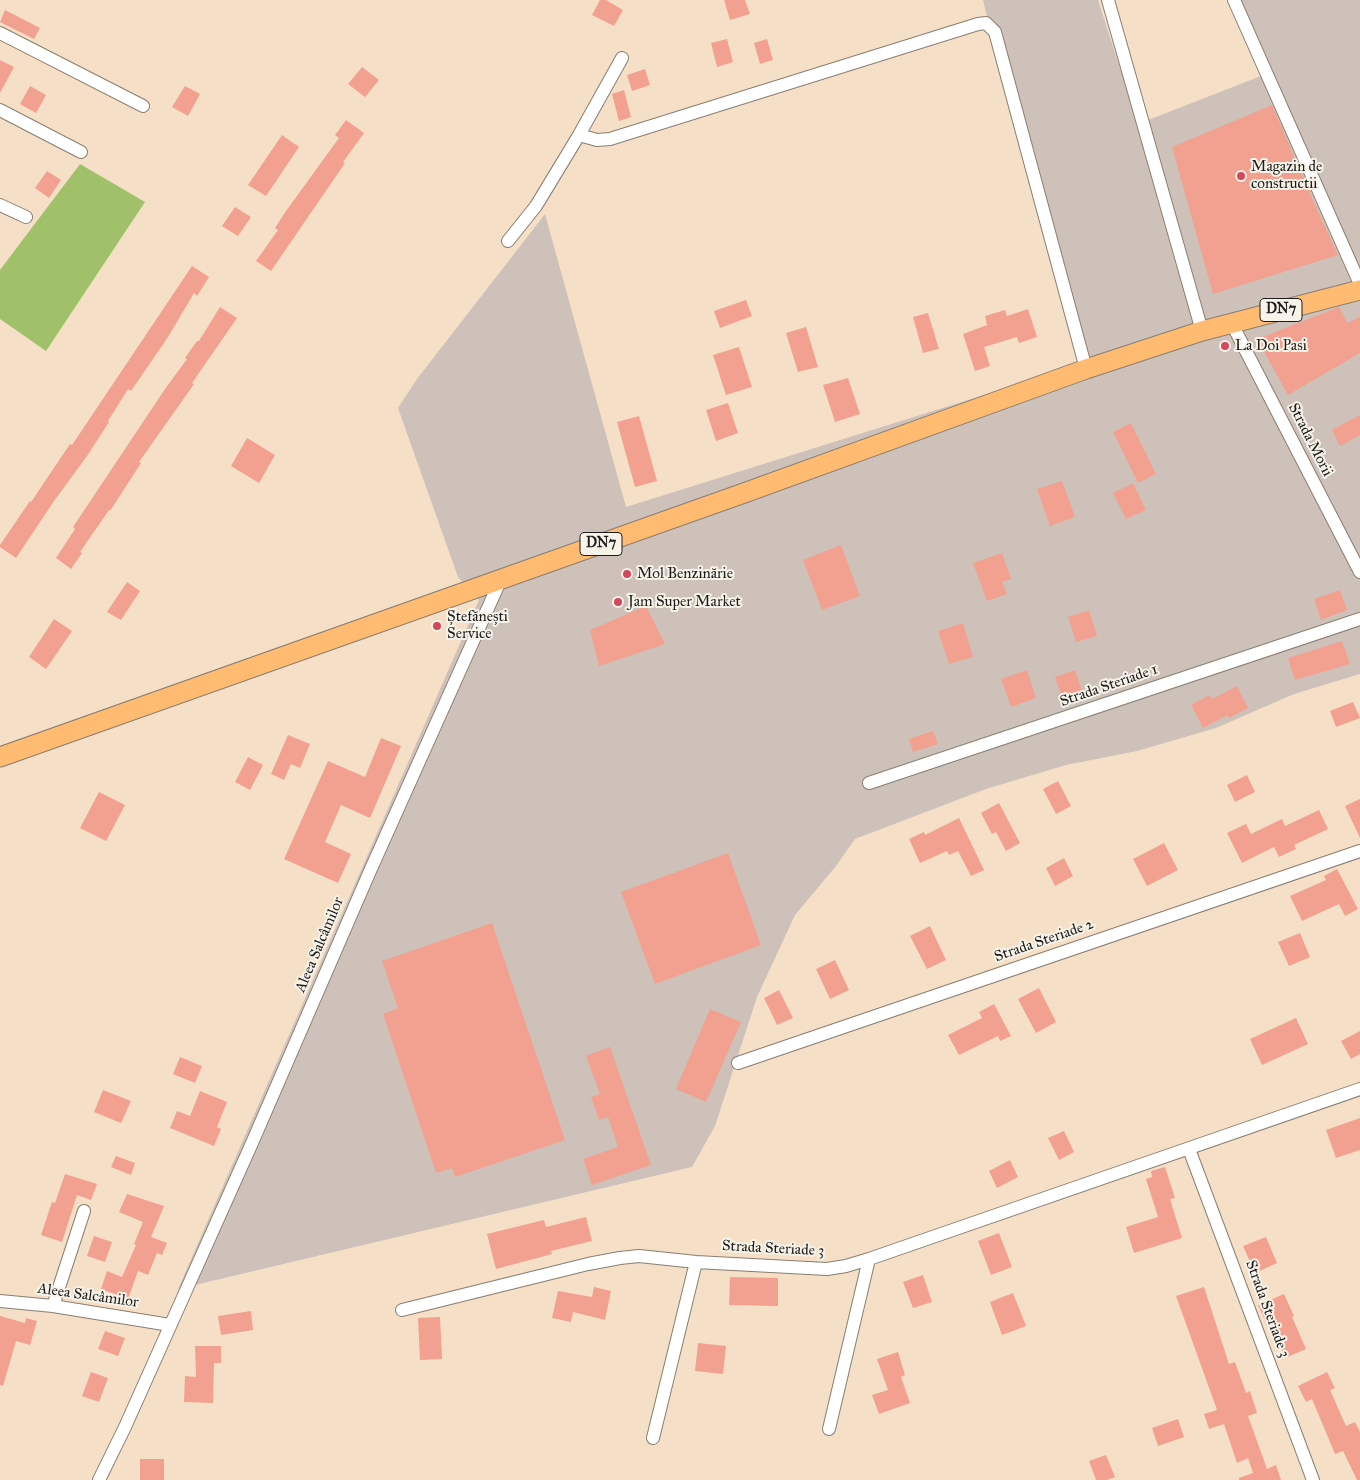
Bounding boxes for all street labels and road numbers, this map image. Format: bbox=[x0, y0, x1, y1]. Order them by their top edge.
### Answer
road number: DN7 bbox=[1260, 298, 1302, 322]
street label: Strada Morii bbox=[1284, 400, 1336, 480]
road number: DN7 bbox=[580, 532, 622, 556]
street label: Strada Steriade 1 bbox=[1058, 661, 1160, 711]
street label: Aleea Salcâmilor bbox=[292, 895, 348, 995]
street label: Strada Steriade 2 bbox=[992, 916, 1096, 966]
street label: Strada Steriade 3 bbox=[721, 1237, 825, 1261]
street label: Strada Steriade 3 bbox=[1241, 1258, 1293, 1360]
street label: Aleea Salcâmilor bbox=[36, 1280, 140, 1312]

